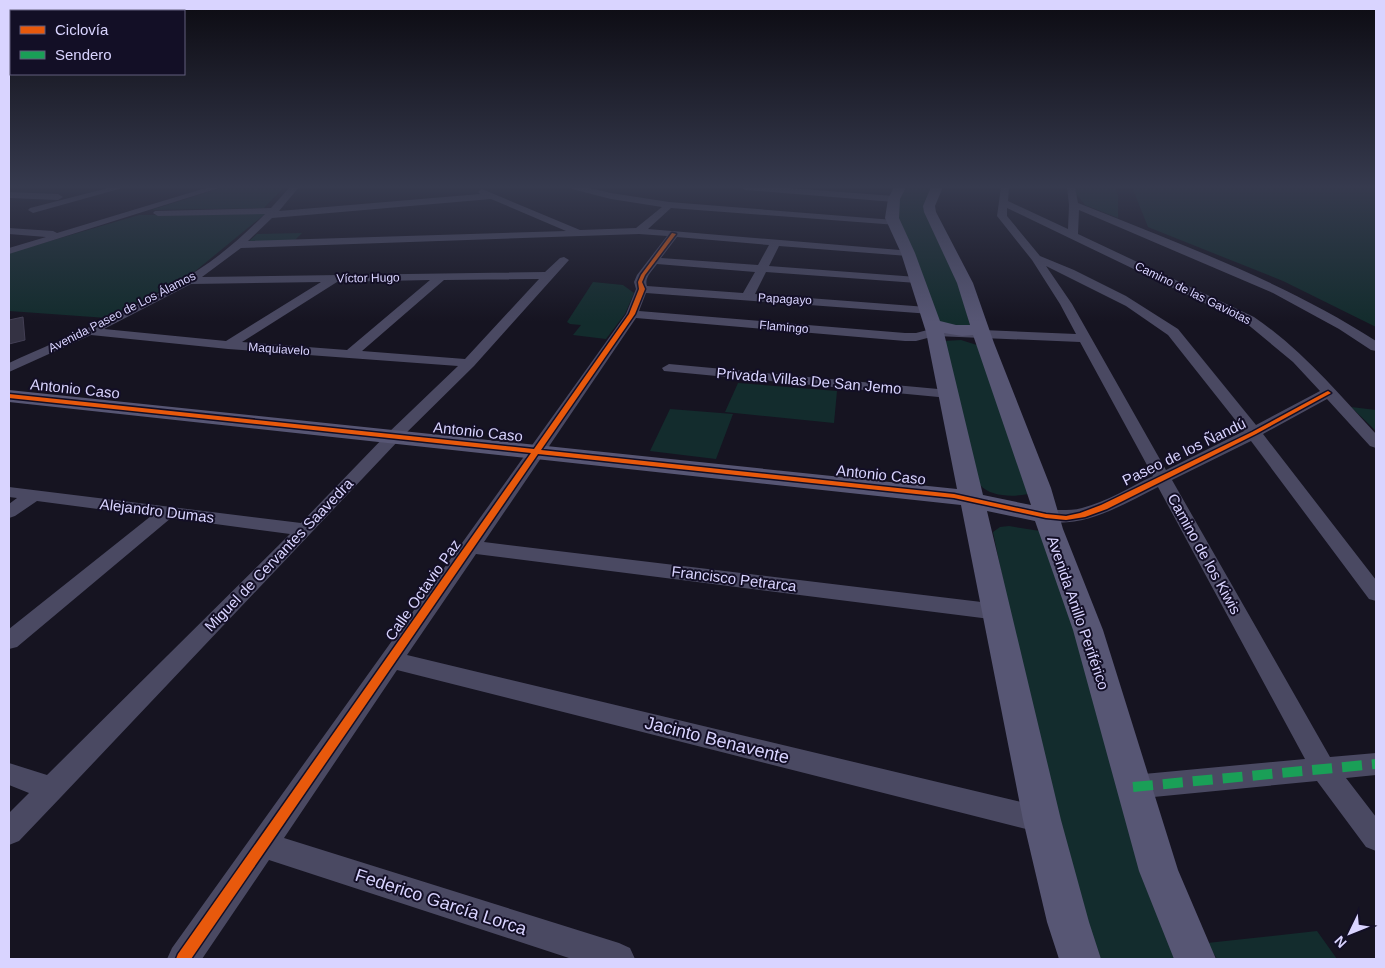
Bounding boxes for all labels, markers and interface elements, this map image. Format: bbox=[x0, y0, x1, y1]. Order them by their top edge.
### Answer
legend bbox=[10, 10, 185, 75]
text: Ciclovía bbox=[55, 21, 109, 38]
text: Sendero bbox=[55, 46, 112, 63]
street label: Camino de las Gaviotas bbox=[1133, 259, 1253, 327]
street label: Avenida Paseo de Los Álamos bbox=[46, 268, 198, 355]
street label: Víctor Hugo bbox=[336, 270, 400, 286]
street label: Papagayo bbox=[758, 291, 813, 307]
street label: Flamingo bbox=[759, 318, 810, 336]
street label: Maquiavelo bbox=[248, 340, 310, 358]
street label: Privada Villas De San Jemo bbox=[716, 364, 902, 397]
street label: Antonio Caso bbox=[29, 375, 121, 402]
street label: Paseo de los Ñandú bbox=[1119, 414, 1248, 489]
street label: Antonio Caso bbox=[432, 418, 524, 445]
street label: Antonio Caso bbox=[835, 461, 927, 488]
street label: Miguel de Cervantes Saavedra bbox=[201, 474, 357, 635]
street label: Camino de los Kiwis bbox=[1164, 491, 1245, 617]
street label: Alejandro Dumas bbox=[99, 495, 215, 526]
street label: Avenida Anillo Periférico bbox=[1044, 534, 1113, 692]
street label: Calle Octavio Paz bbox=[381, 536, 464, 643]
street label: Francisco Petrarca bbox=[671, 562, 798, 595]
street label: Jacinto Benavente bbox=[643, 712, 791, 768]
street label: Federico García Lorca bbox=[353, 865, 530, 939]
north arrow bbox=[1325, 908, 1375, 958]
text: N bbox=[1331, 933, 1350, 951]

